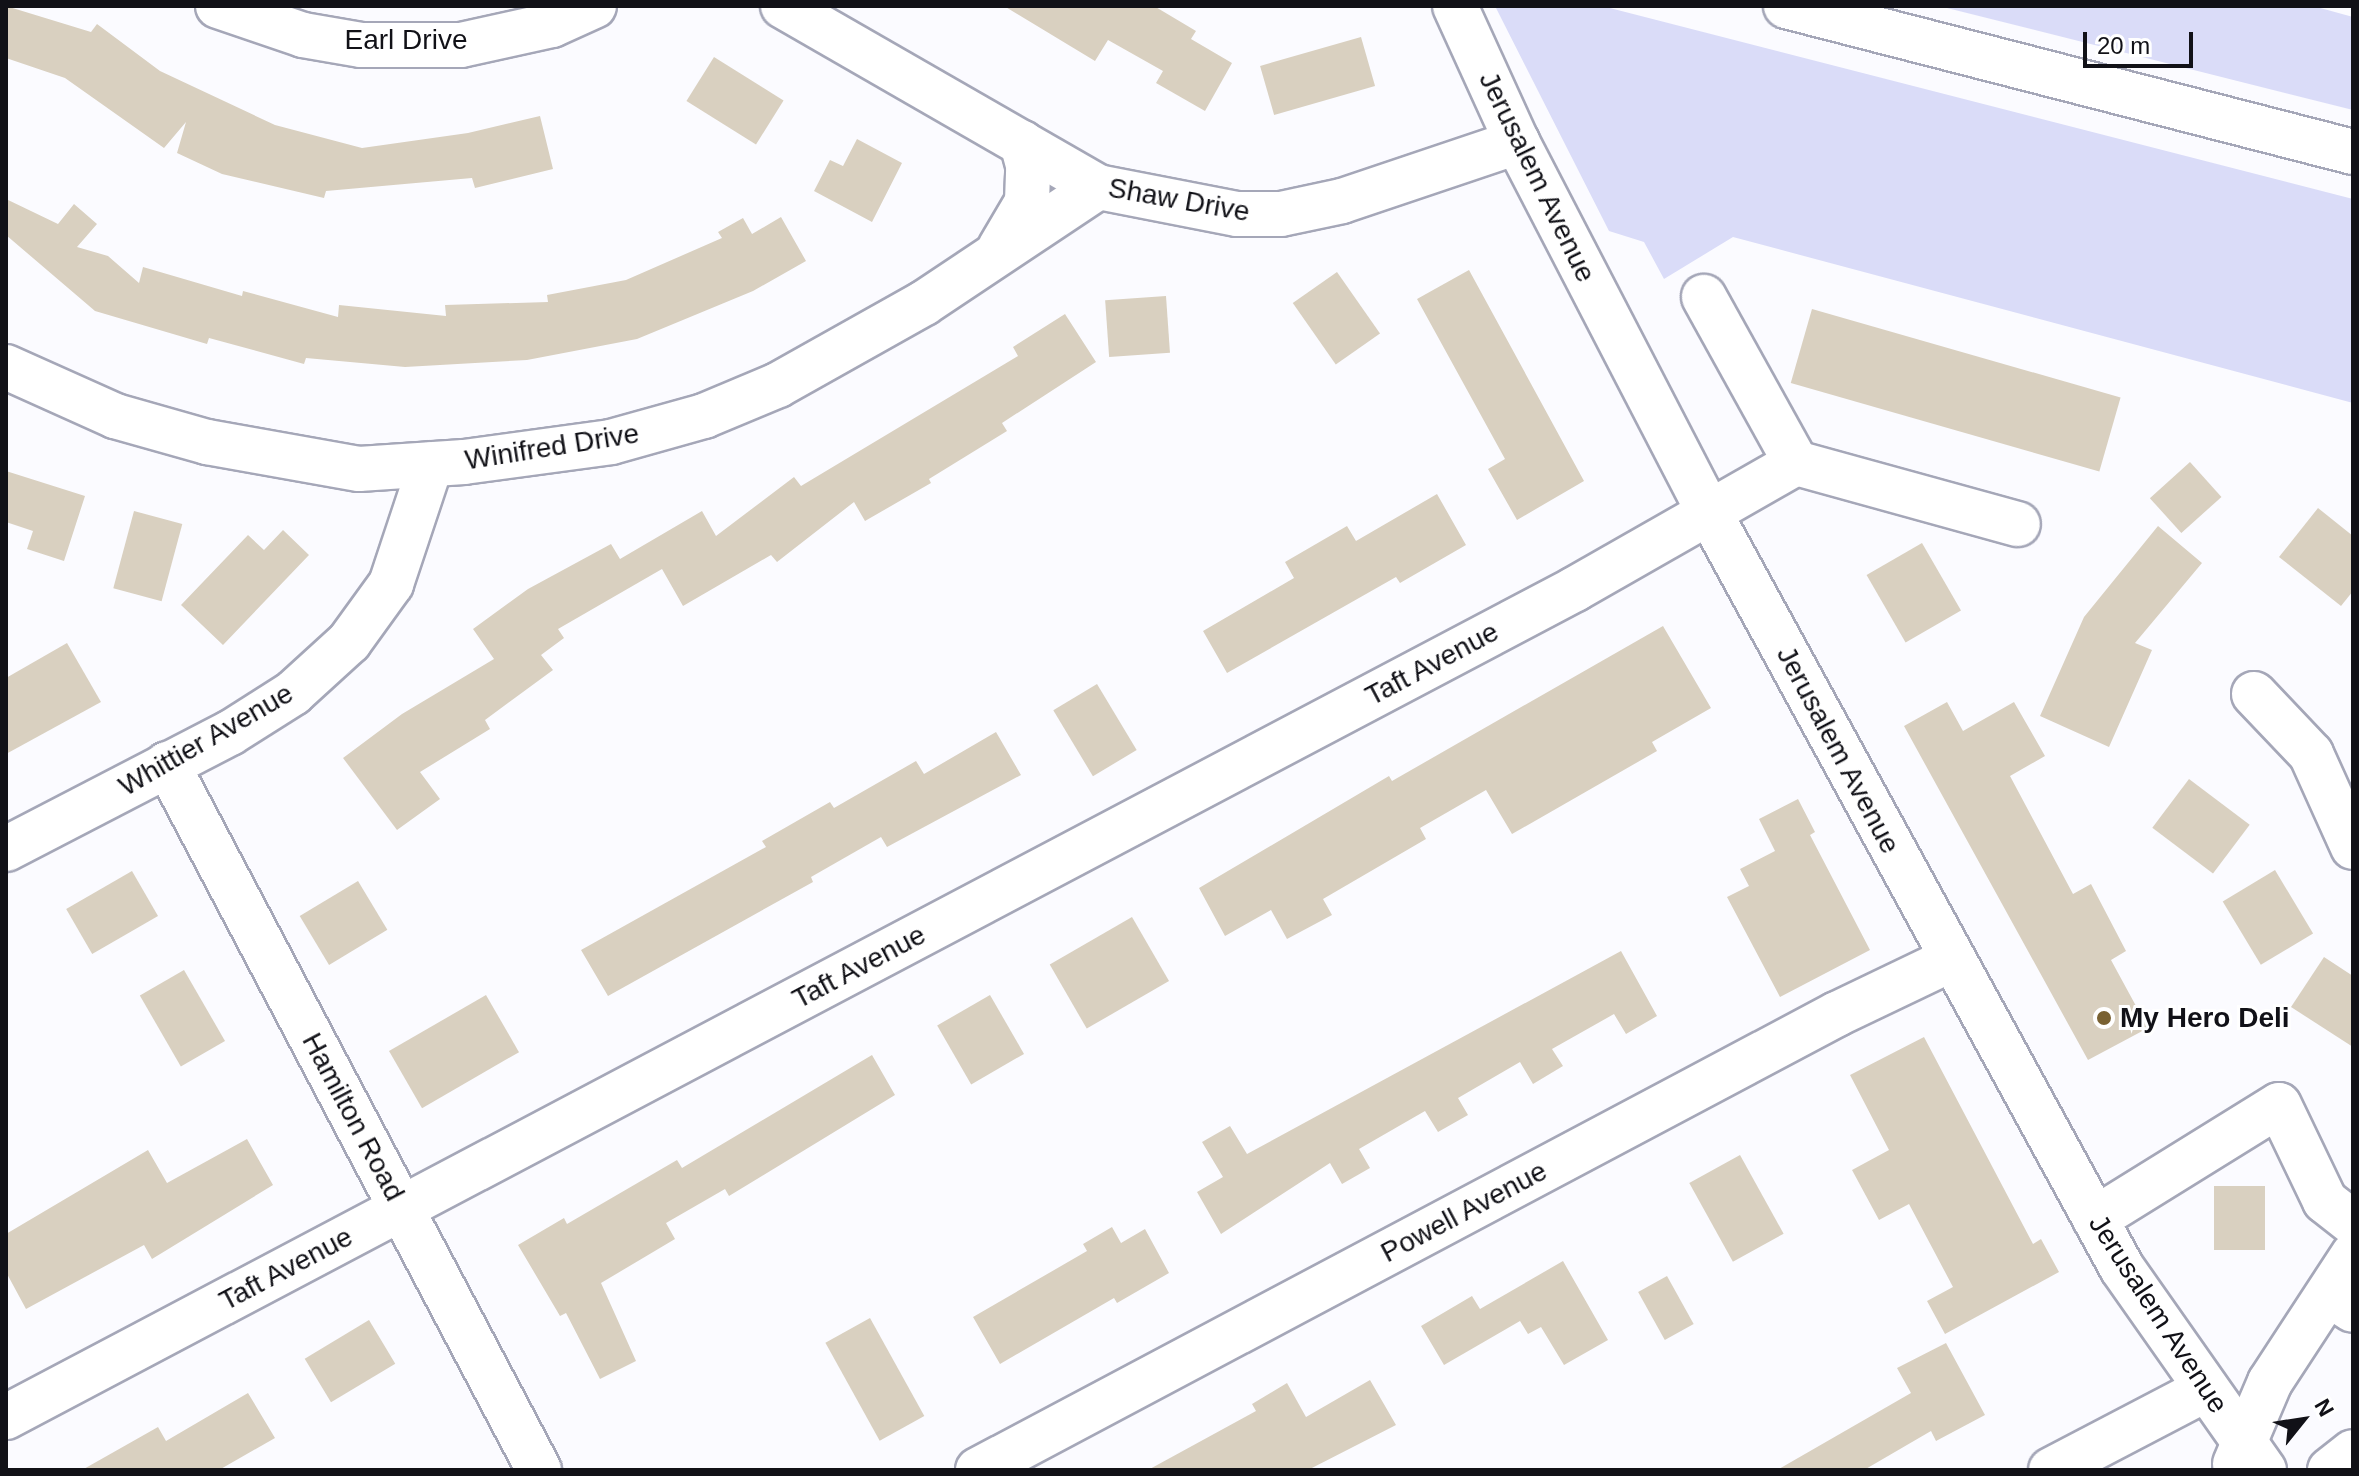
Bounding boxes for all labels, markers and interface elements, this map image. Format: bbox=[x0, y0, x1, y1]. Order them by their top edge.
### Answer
scale bar bbox=[2087, 16, 2197, 66]
street label: Earl Drive bbox=[345, 23, 467, 57]
text: 20 m bbox=[2097, 32, 2150, 59]
street label: Jerusalem Avenue bbox=[1471, 66, 1603, 288]
street label: Shaw Drive bbox=[1106, 171, 1252, 229]
street label: Winifred Drive bbox=[463, 417, 641, 477]
street label: Taft Avenue bbox=[1359, 615, 1505, 713]
street label: Jerusalem Avenue bbox=[1769, 640, 1907, 860]
street label: Whittier Avenue bbox=[112, 676, 300, 804]
street label: Taft Avenue bbox=[786, 918, 932, 1016]
place label: My Hero Deli bbox=[2120, 1001, 2290, 1035]
marker: My Hero Deli bbox=[2095, 1009, 2113, 1027]
street label: Hamilton Road bbox=[295, 1027, 411, 1207]
street label: Powell Avenue bbox=[1375, 1154, 1553, 1270]
street label: Jerusalem Avenue bbox=[2081, 1208, 2235, 1420]
street label: Taft Avenue bbox=[213, 1220, 359, 1318]
north arrow bbox=[2263, 1380, 2343, 1460]
text: N bbox=[2309, 1395, 2339, 1421]

